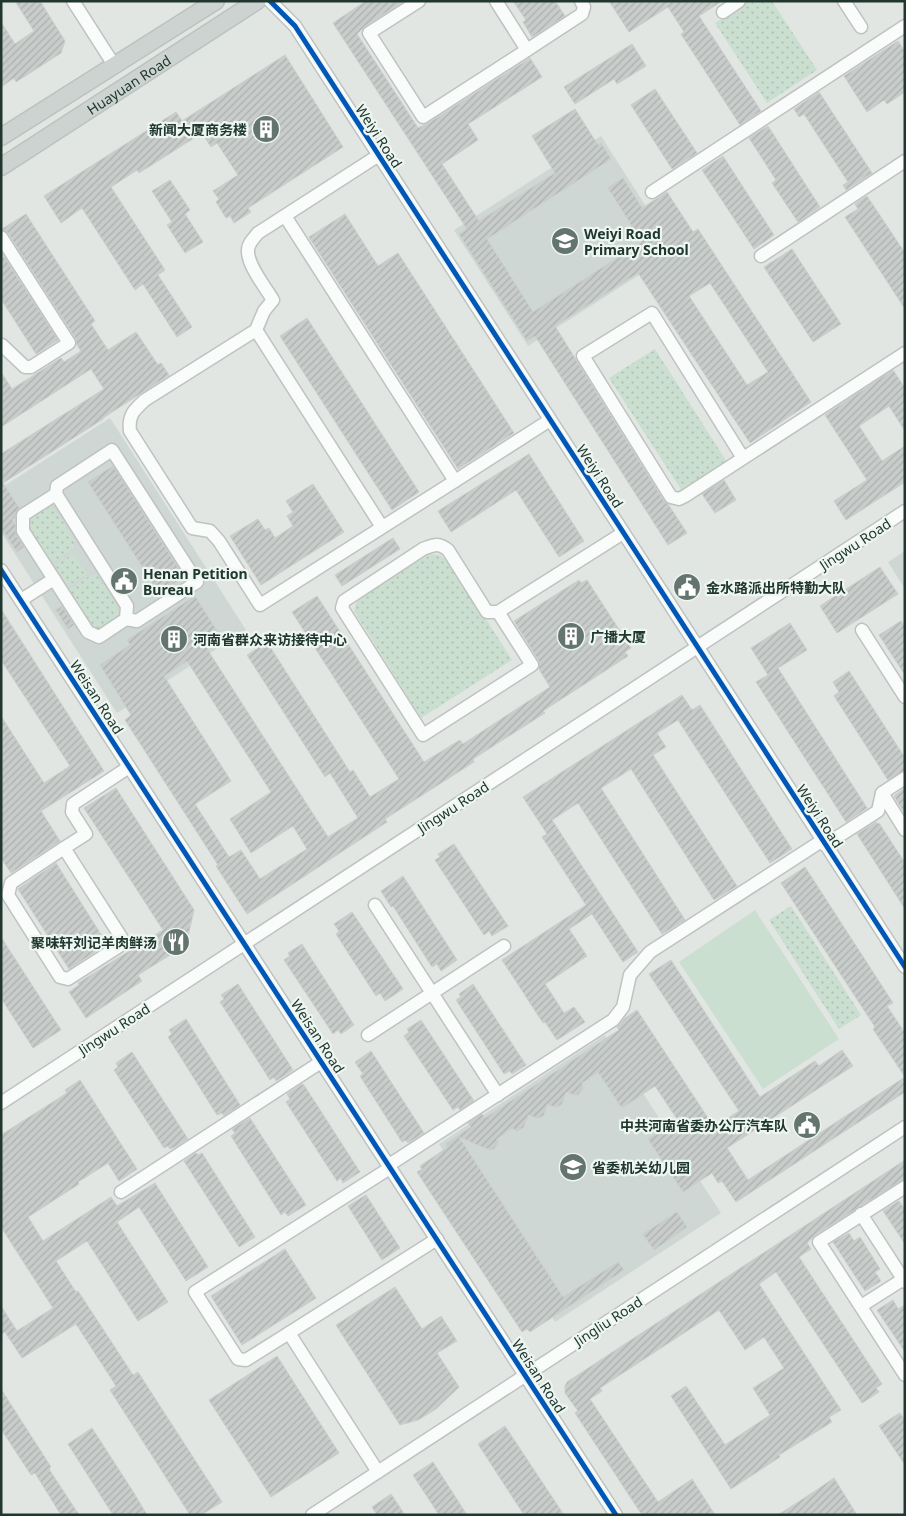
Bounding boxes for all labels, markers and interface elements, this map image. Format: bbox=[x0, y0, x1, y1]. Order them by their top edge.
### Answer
street label: Huayuan Road bbox=[83, 50, 174, 119]
street label: Weiyi Road bbox=[351, 101, 407, 171]
building icon: 新闻大厦商务楼 bbox=[251, 114, 281, 144]
place label: 新闻大厦商务楼 bbox=[149, 120, 247, 139]
place label: Weiyi Road Primary School bbox=[584, 224, 689, 259]
school or university icon: Weiyi Road Primary School bbox=[550, 226, 580, 256]
street label: Weiyi Road bbox=[572, 441, 628, 511]
street label: Jingwu Road bbox=[814, 514, 894, 575]
place label: Henan Petition Bureau bbox=[143, 564, 248, 599]
public building icon: Henan Petition Bureau bbox=[109, 566, 139, 596]
public building icon: 金水路派出所特勤大队 bbox=[672, 572, 702, 602]
place label: 金水路派出所特勤大队 bbox=[706, 578, 846, 597]
building icon: 广播大厦 bbox=[556, 621, 586, 651]
building icon: 河南省群众来访接待中心 bbox=[159, 624, 189, 654]
place label: 广播大厦 bbox=[590, 627, 646, 646]
place label: 河南省群众来访接待中心 bbox=[193, 630, 347, 649]
street label: Weisan Road bbox=[66, 656, 128, 738]
street label: Jingwu Road bbox=[412, 777, 492, 838]
street label: Weiyi Road bbox=[792, 781, 848, 851]
restaurant icon: 聚味轩刘记羊肉鲜汤 bbox=[161, 927, 191, 957]
place label: 聚味轩刘记羊肉鲜汤 bbox=[31, 933, 157, 952]
street label: Weisan Road bbox=[287, 995, 349, 1077]
street label: Jingwu Road bbox=[73, 999, 153, 1060]
public building icon: 中共河南省委办公厅汽车队 bbox=[792, 1110, 822, 1140]
place label: 中共河南省委办公厅汽车队 bbox=[620, 1116, 788, 1135]
school or university icon: 省委机关幼儿园 bbox=[558, 1152, 588, 1182]
place label: 省委机关幼儿园 bbox=[592, 1158, 690, 1177]
street label: Jingliu Road bbox=[568, 1292, 646, 1351]
street label: Weisan Road bbox=[508, 1335, 570, 1417]

